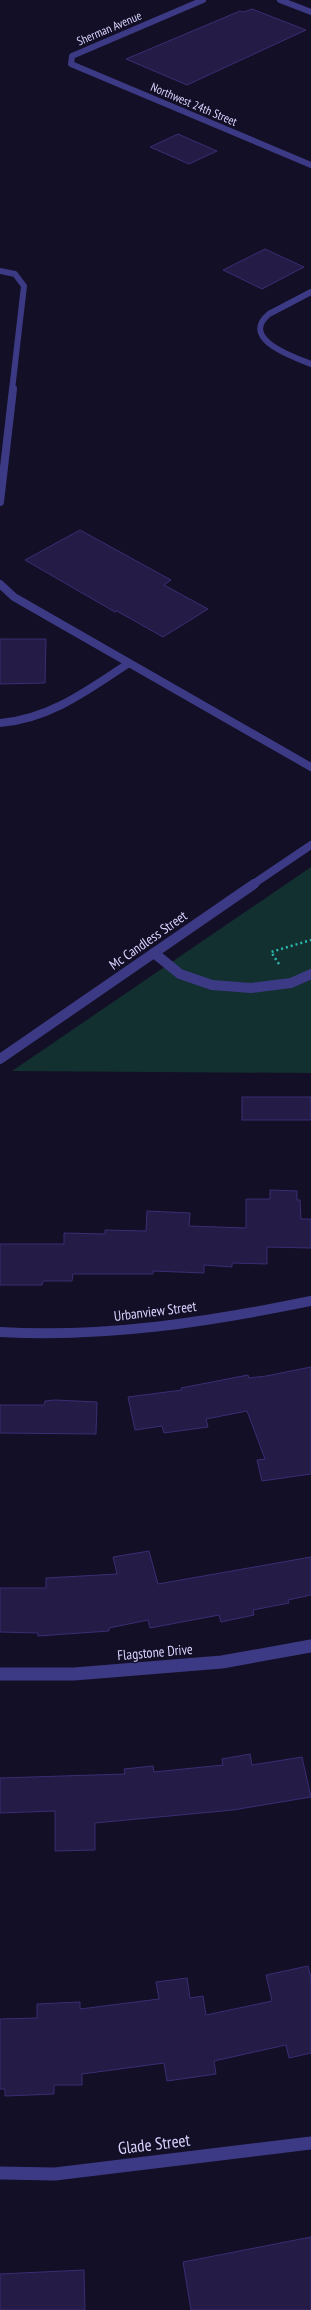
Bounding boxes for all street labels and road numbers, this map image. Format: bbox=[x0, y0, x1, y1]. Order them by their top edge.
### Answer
street label: Sherman Avenue bbox=[74, 8, 144, 48]
street label: Northwest 24th Street bbox=[149, 79, 240, 129]
street label: Mc Candless Street bbox=[106, 906, 191, 974]
street label: Urbanview Street bbox=[113, 1297, 197, 1325]
street label: Flagstone Drive bbox=[117, 1640, 194, 1664]
street label: Glade Street bbox=[117, 2129, 192, 2159]

